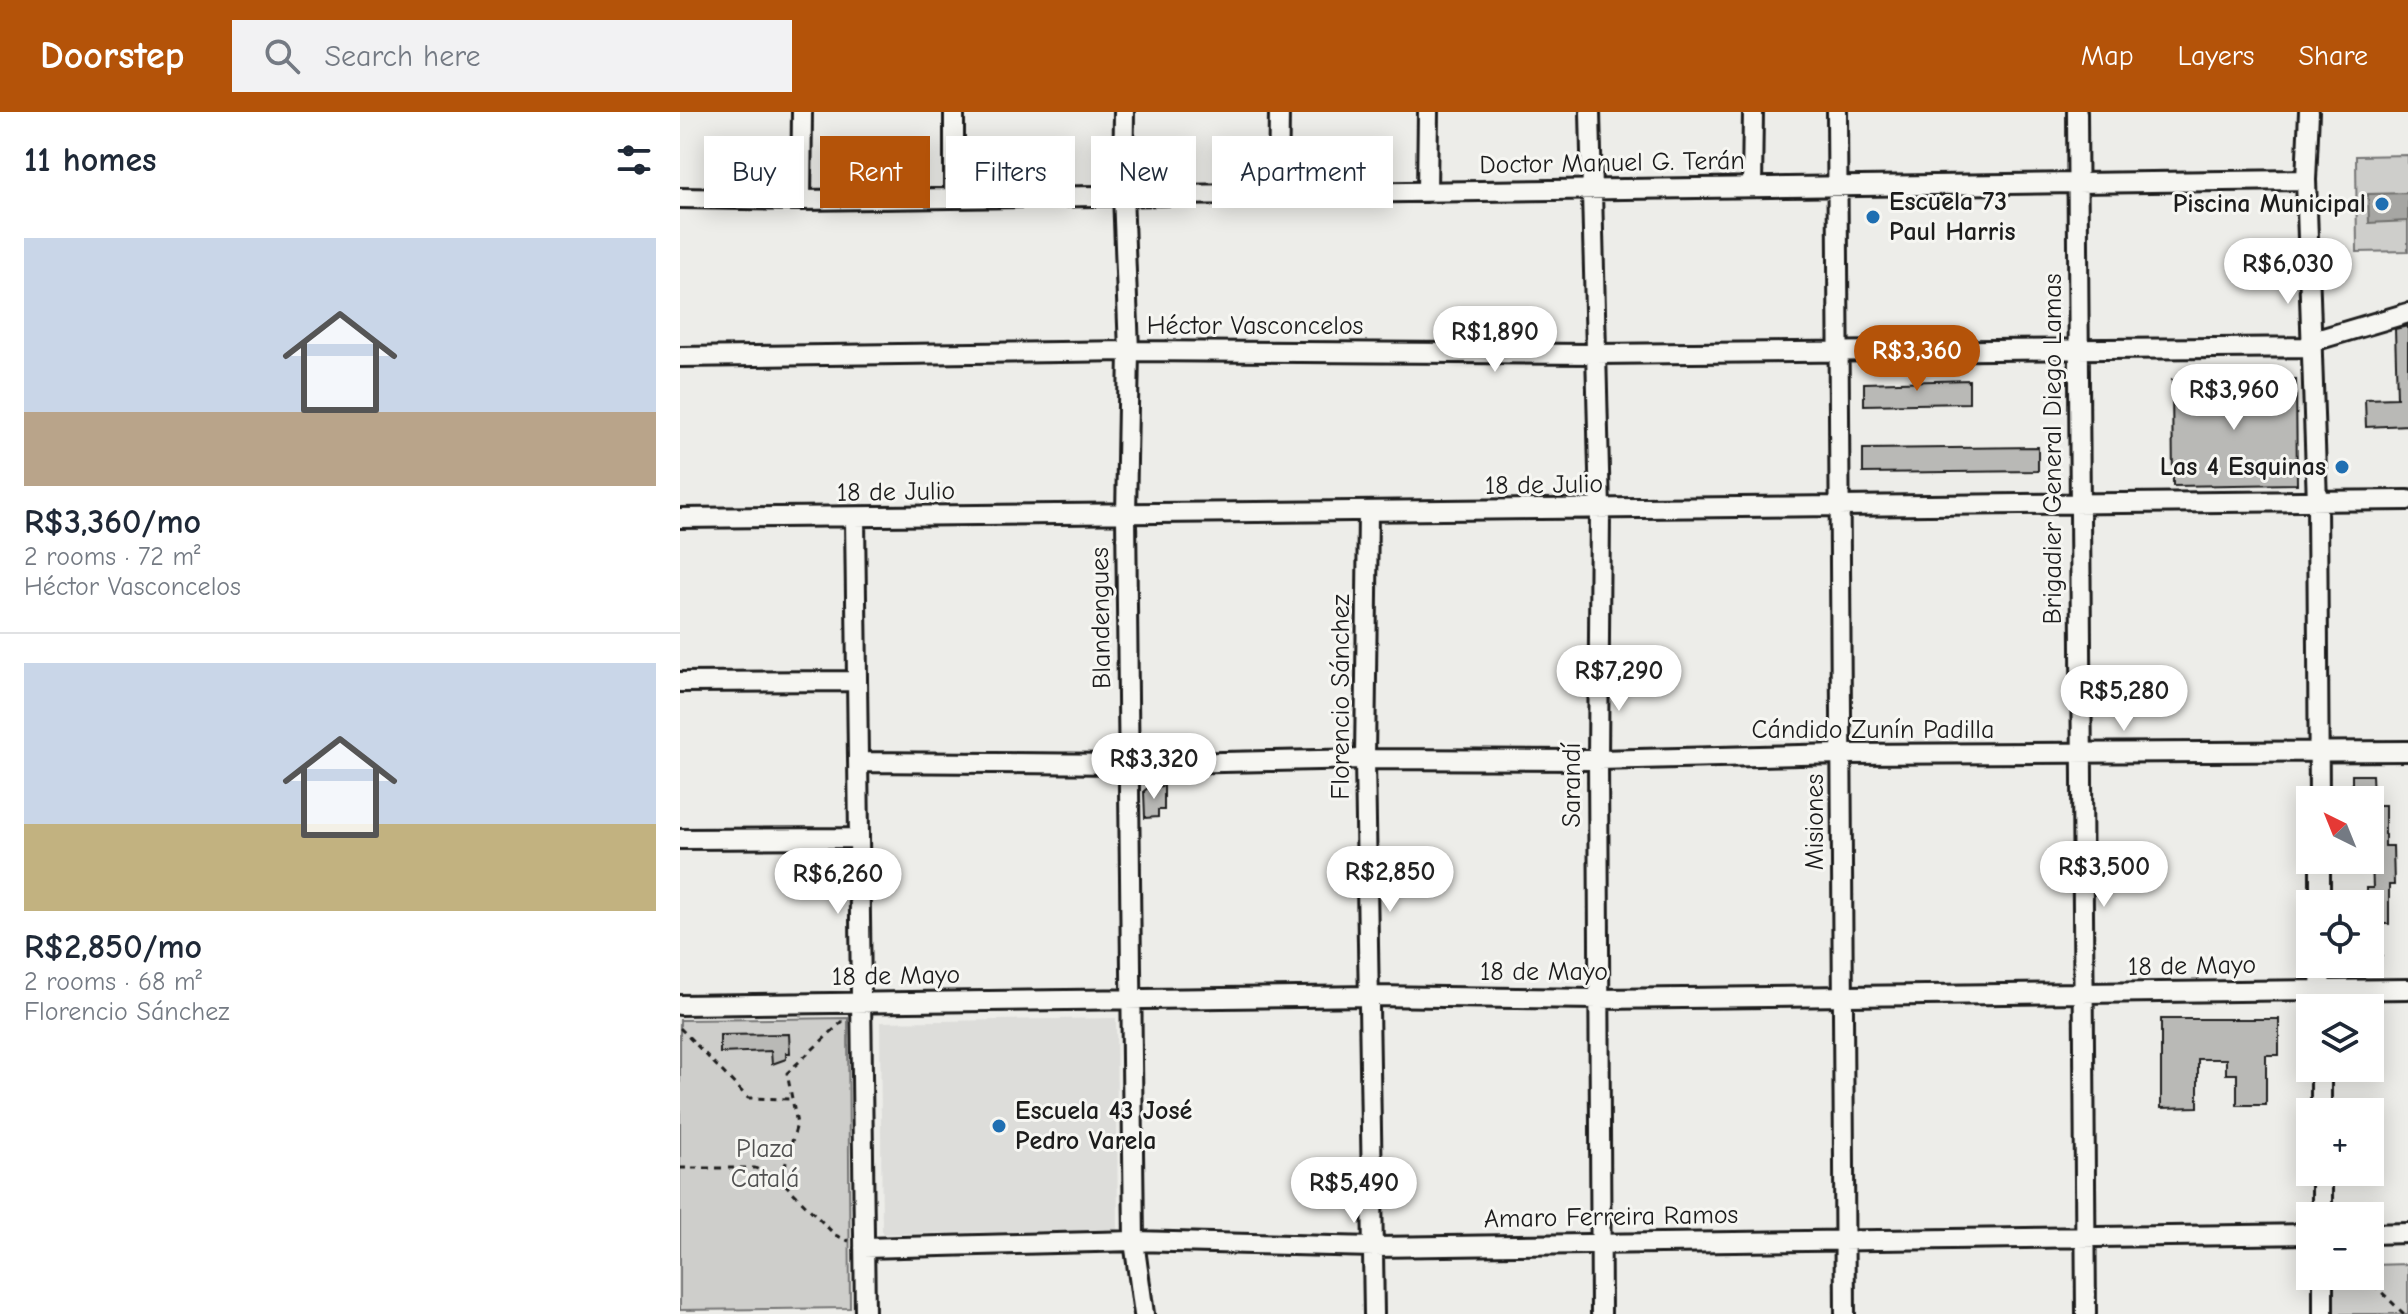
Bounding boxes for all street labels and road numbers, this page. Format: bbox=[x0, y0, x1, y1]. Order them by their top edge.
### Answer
street label: Doctor Manuel G. Terán bbox=[1479, 146, 1745, 180]
street label: Brigadier General Diego Lamas bbox=[2038, 273, 2068, 625]
street label: Héctor Vasconcelos bbox=[1147, 311, 1363, 341]
street label: 18 de Julio bbox=[1485, 469, 1603, 501]
street label: 18 de Julio bbox=[837, 476, 955, 508]
street label: Blandengues bbox=[1085, 547, 1117, 689]
street label: Florencio Sánchez bbox=[1326, 594, 1356, 800]
street label: Cándido Zunín Padilla bbox=[1752, 715, 1994, 745]
street label: Sarandí bbox=[1557, 741, 1587, 828]
street label: Misiones bbox=[1800, 774, 1830, 870]
street label: 18 de Mayo bbox=[2128, 950, 2256, 982]
street label: 18 de Mayo bbox=[1480, 957, 1608, 987]
street label: 18 de Mayo bbox=[832, 960, 960, 992]
street label: Amaro Ferreira Ramos bbox=[1484, 1200, 1738, 1234]

